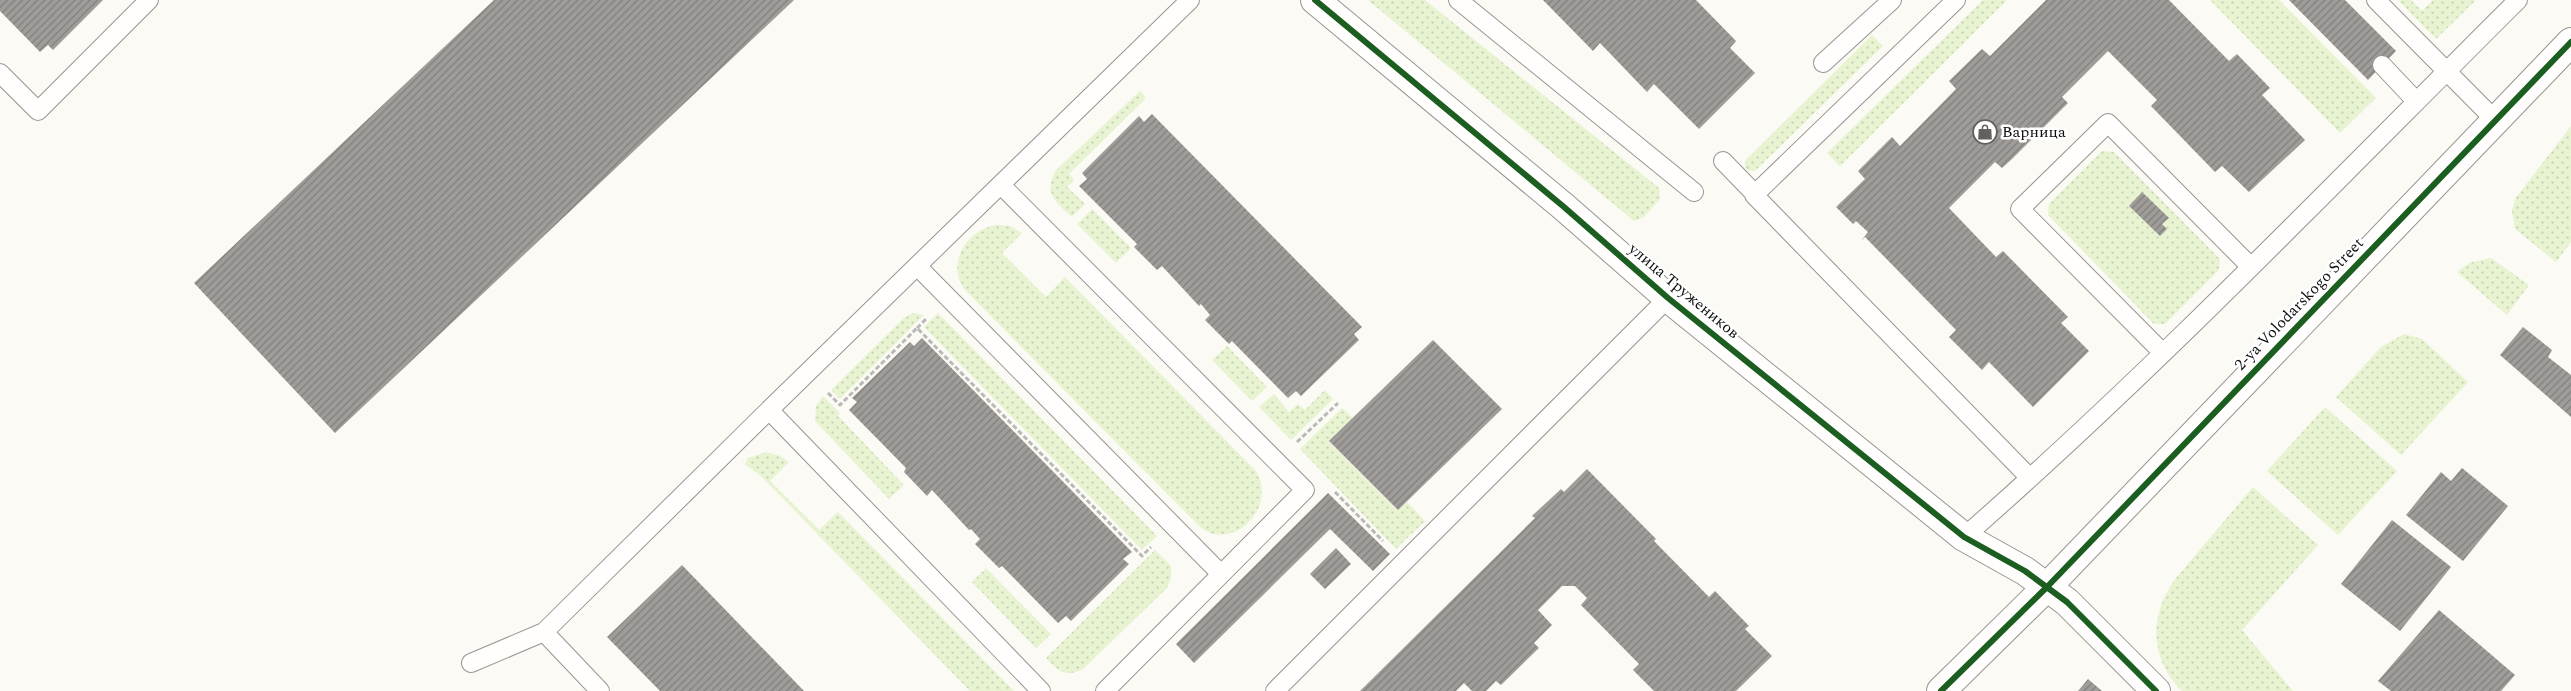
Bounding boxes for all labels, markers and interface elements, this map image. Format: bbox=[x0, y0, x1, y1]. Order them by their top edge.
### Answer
shop icon: Варница bbox=[1972, 119, 1998, 145]
place label: Варница bbox=[2002, 120, 2066, 144]
street label: 2-ya Volodarskogo Street bbox=[2229, 232, 2369, 376]
street label: улица Тружеников bbox=[1623, 237, 1745, 345]

